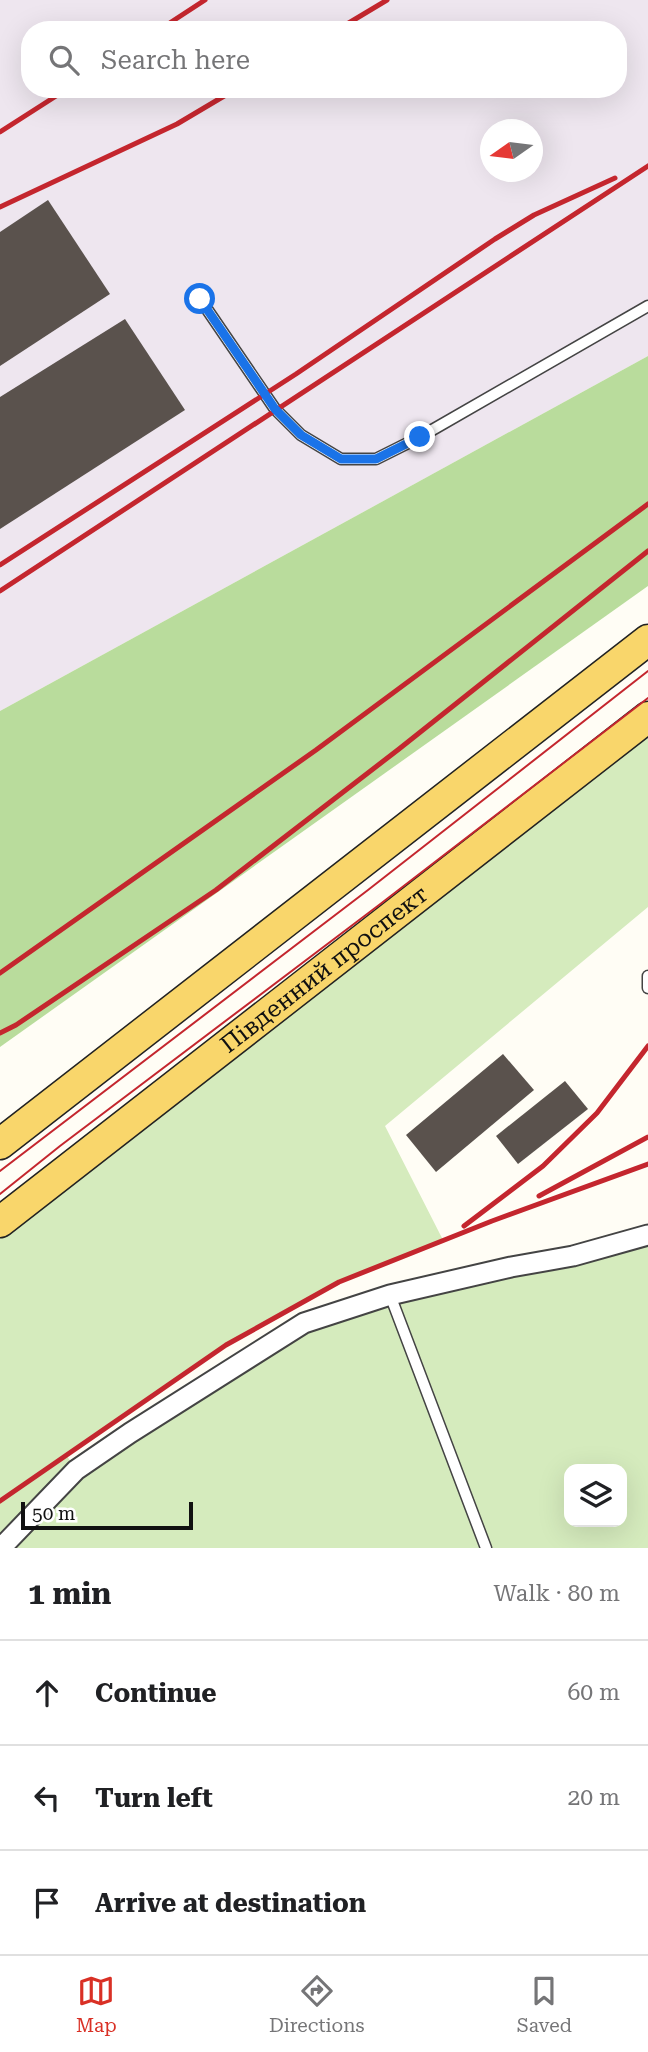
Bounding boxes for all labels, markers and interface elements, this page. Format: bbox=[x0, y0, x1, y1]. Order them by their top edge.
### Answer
search box bbox=[21, 21, 627, 98]
icon: search bbox=[45, 41, 83, 79]
text: Search here bbox=[101, 45, 250, 75]
north arrow bbox=[480, 119, 543, 182]
route start bbox=[184, 283, 215, 314]
route end bbox=[404, 421, 435, 452]
street label: Південний проспект bbox=[215, 880, 433, 1059]
map controls bbox=[564, 1464, 627, 1527]
button: layers bbox=[564, 1464, 627, 1527]
scale bar bbox=[21, 1499, 192, 1531]
text: 50 m bbox=[32, 1502, 75, 1525]
text: 1 min bbox=[28, 1576, 111, 1611]
text: Walk · 80 m bbox=[493, 1580, 620, 1607]
icon: ahead bbox=[28, 1674, 66, 1712]
text: Continue bbox=[95, 1678, 217, 1708]
text: 60 m bbox=[567, 1679, 620, 1706]
icon: left bbox=[28, 1779, 66, 1817]
text: Turn left bbox=[95, 1783, 213, 1813]
text: 20 m bbox=[567, 1784, 620, 1811]
icon: arrive bbox=[28, 1884, 66, 1922]
text: Arrive at destination bbox=[95, 1888, 366, 1918]
tab: Map bbox=[76, 1972, 117, 2037]
tab: Directions bbox=[269, 1972, 365, 2037]
tab: Saved bbox=[517, 1972, 572, 2037]

